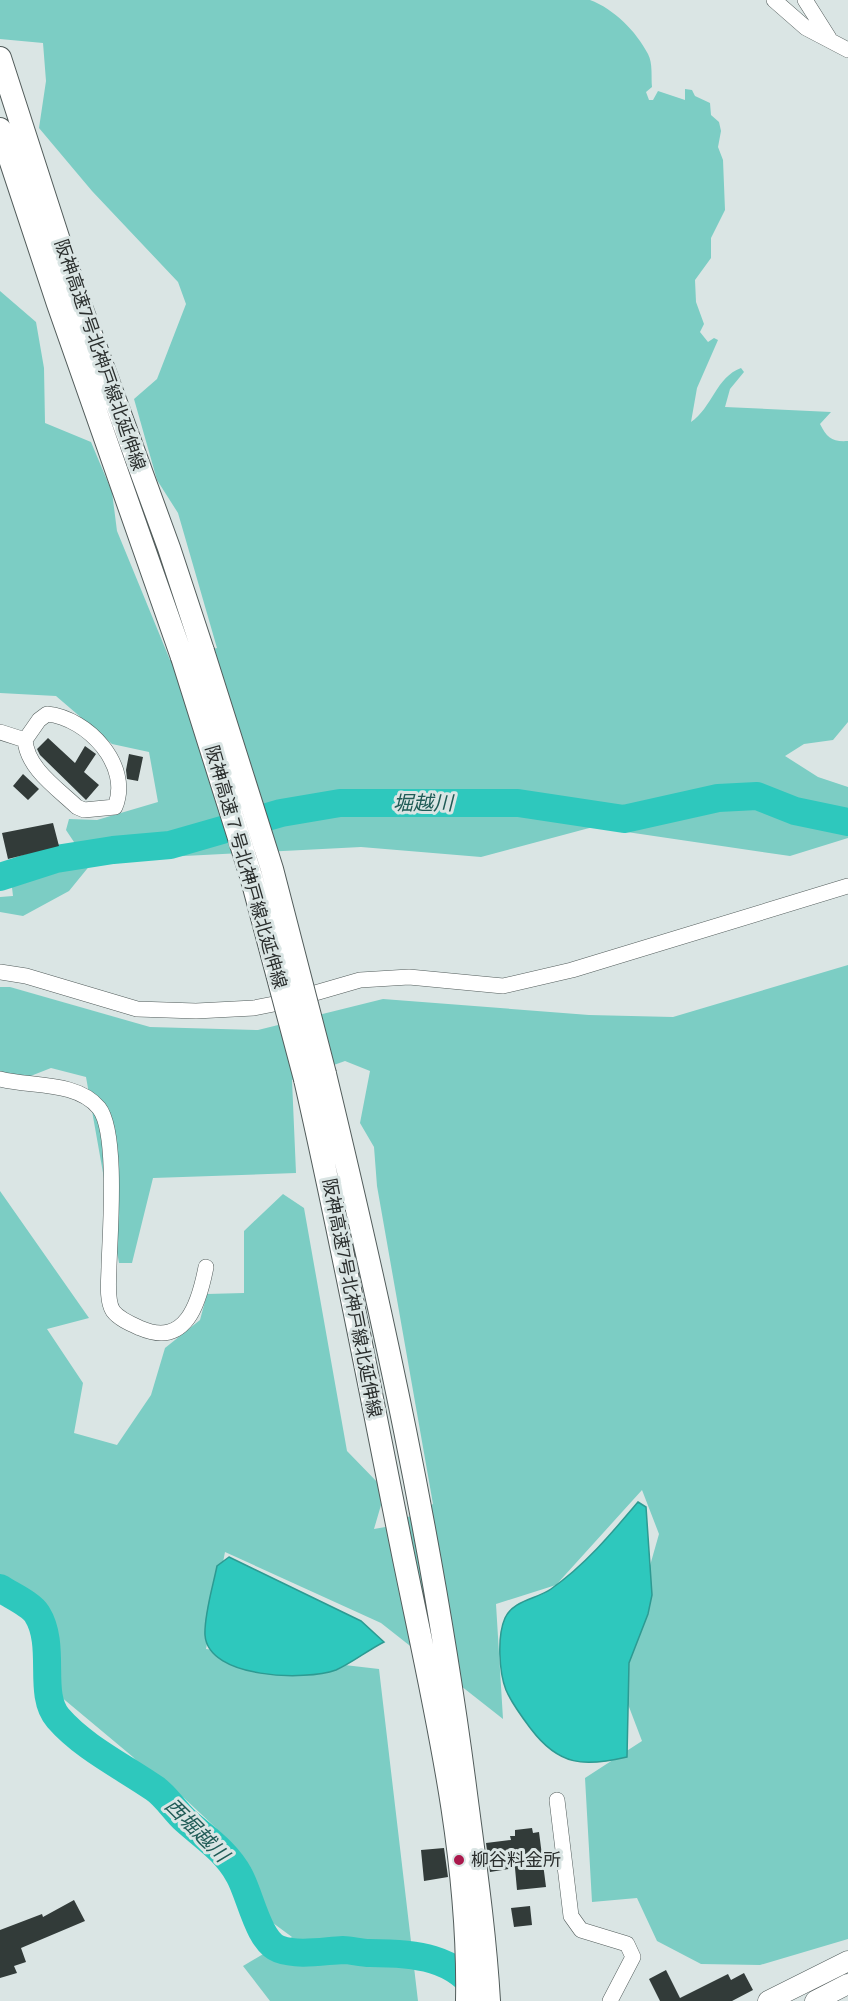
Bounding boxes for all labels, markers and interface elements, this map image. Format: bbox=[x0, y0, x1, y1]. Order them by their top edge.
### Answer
street label: 阪神高速7号北神戸線北延伸線 bbox=[50, 237, 150, 473]
street label: 阪神高速７号北神戸線北延伸線 bbox=[201, 743, 291, 991]
water label: 堀越川 bbox=[393, 791, 455, 815]
street label: 阪神高速7号北神戸線北延伸線 bbox=[318, 1177, 386, 1419]
water label: 西堀越川 bbox=[160, 1793, 235, 1868]
place label: 柳谷料金所 bbox=[471, 1849, 561, 1871]
marker: 柳谷料金所 bbox=[452, 1853, 466, 1867]

